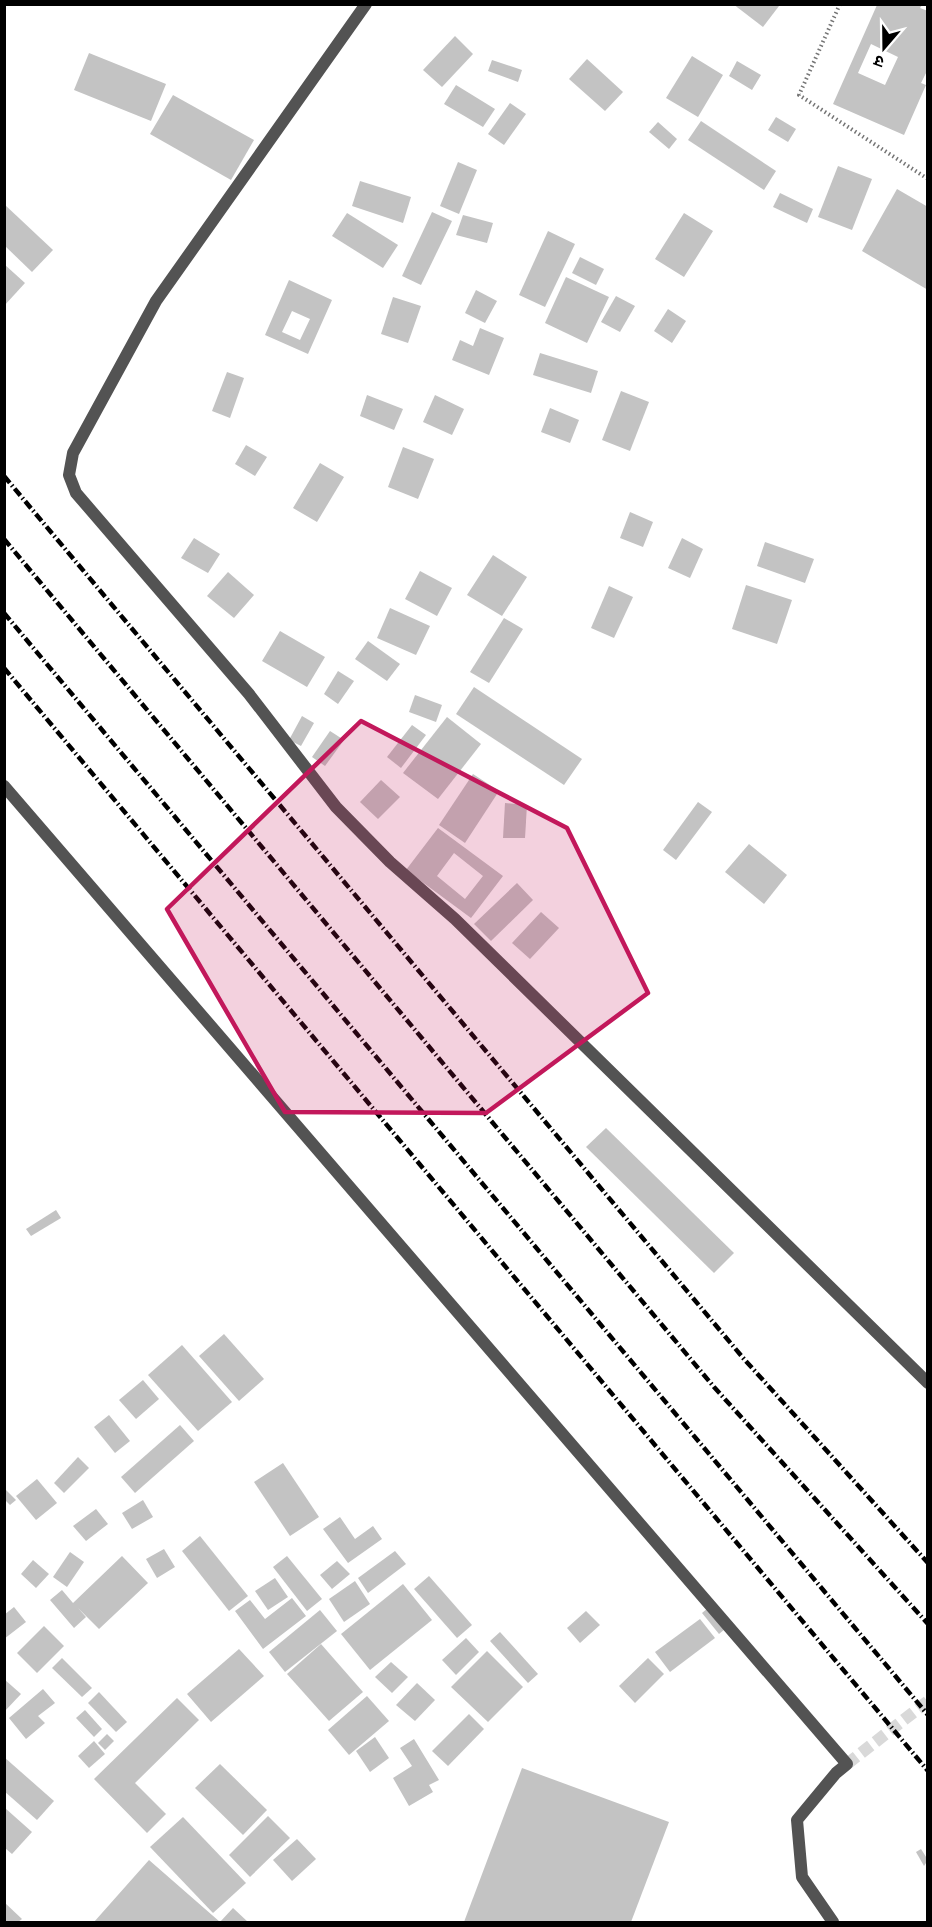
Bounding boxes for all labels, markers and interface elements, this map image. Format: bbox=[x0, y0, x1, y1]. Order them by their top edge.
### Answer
north arrow bbox=[854, 18, 914, 78]
text: उ bbox=[870, 49, 887, 75]

